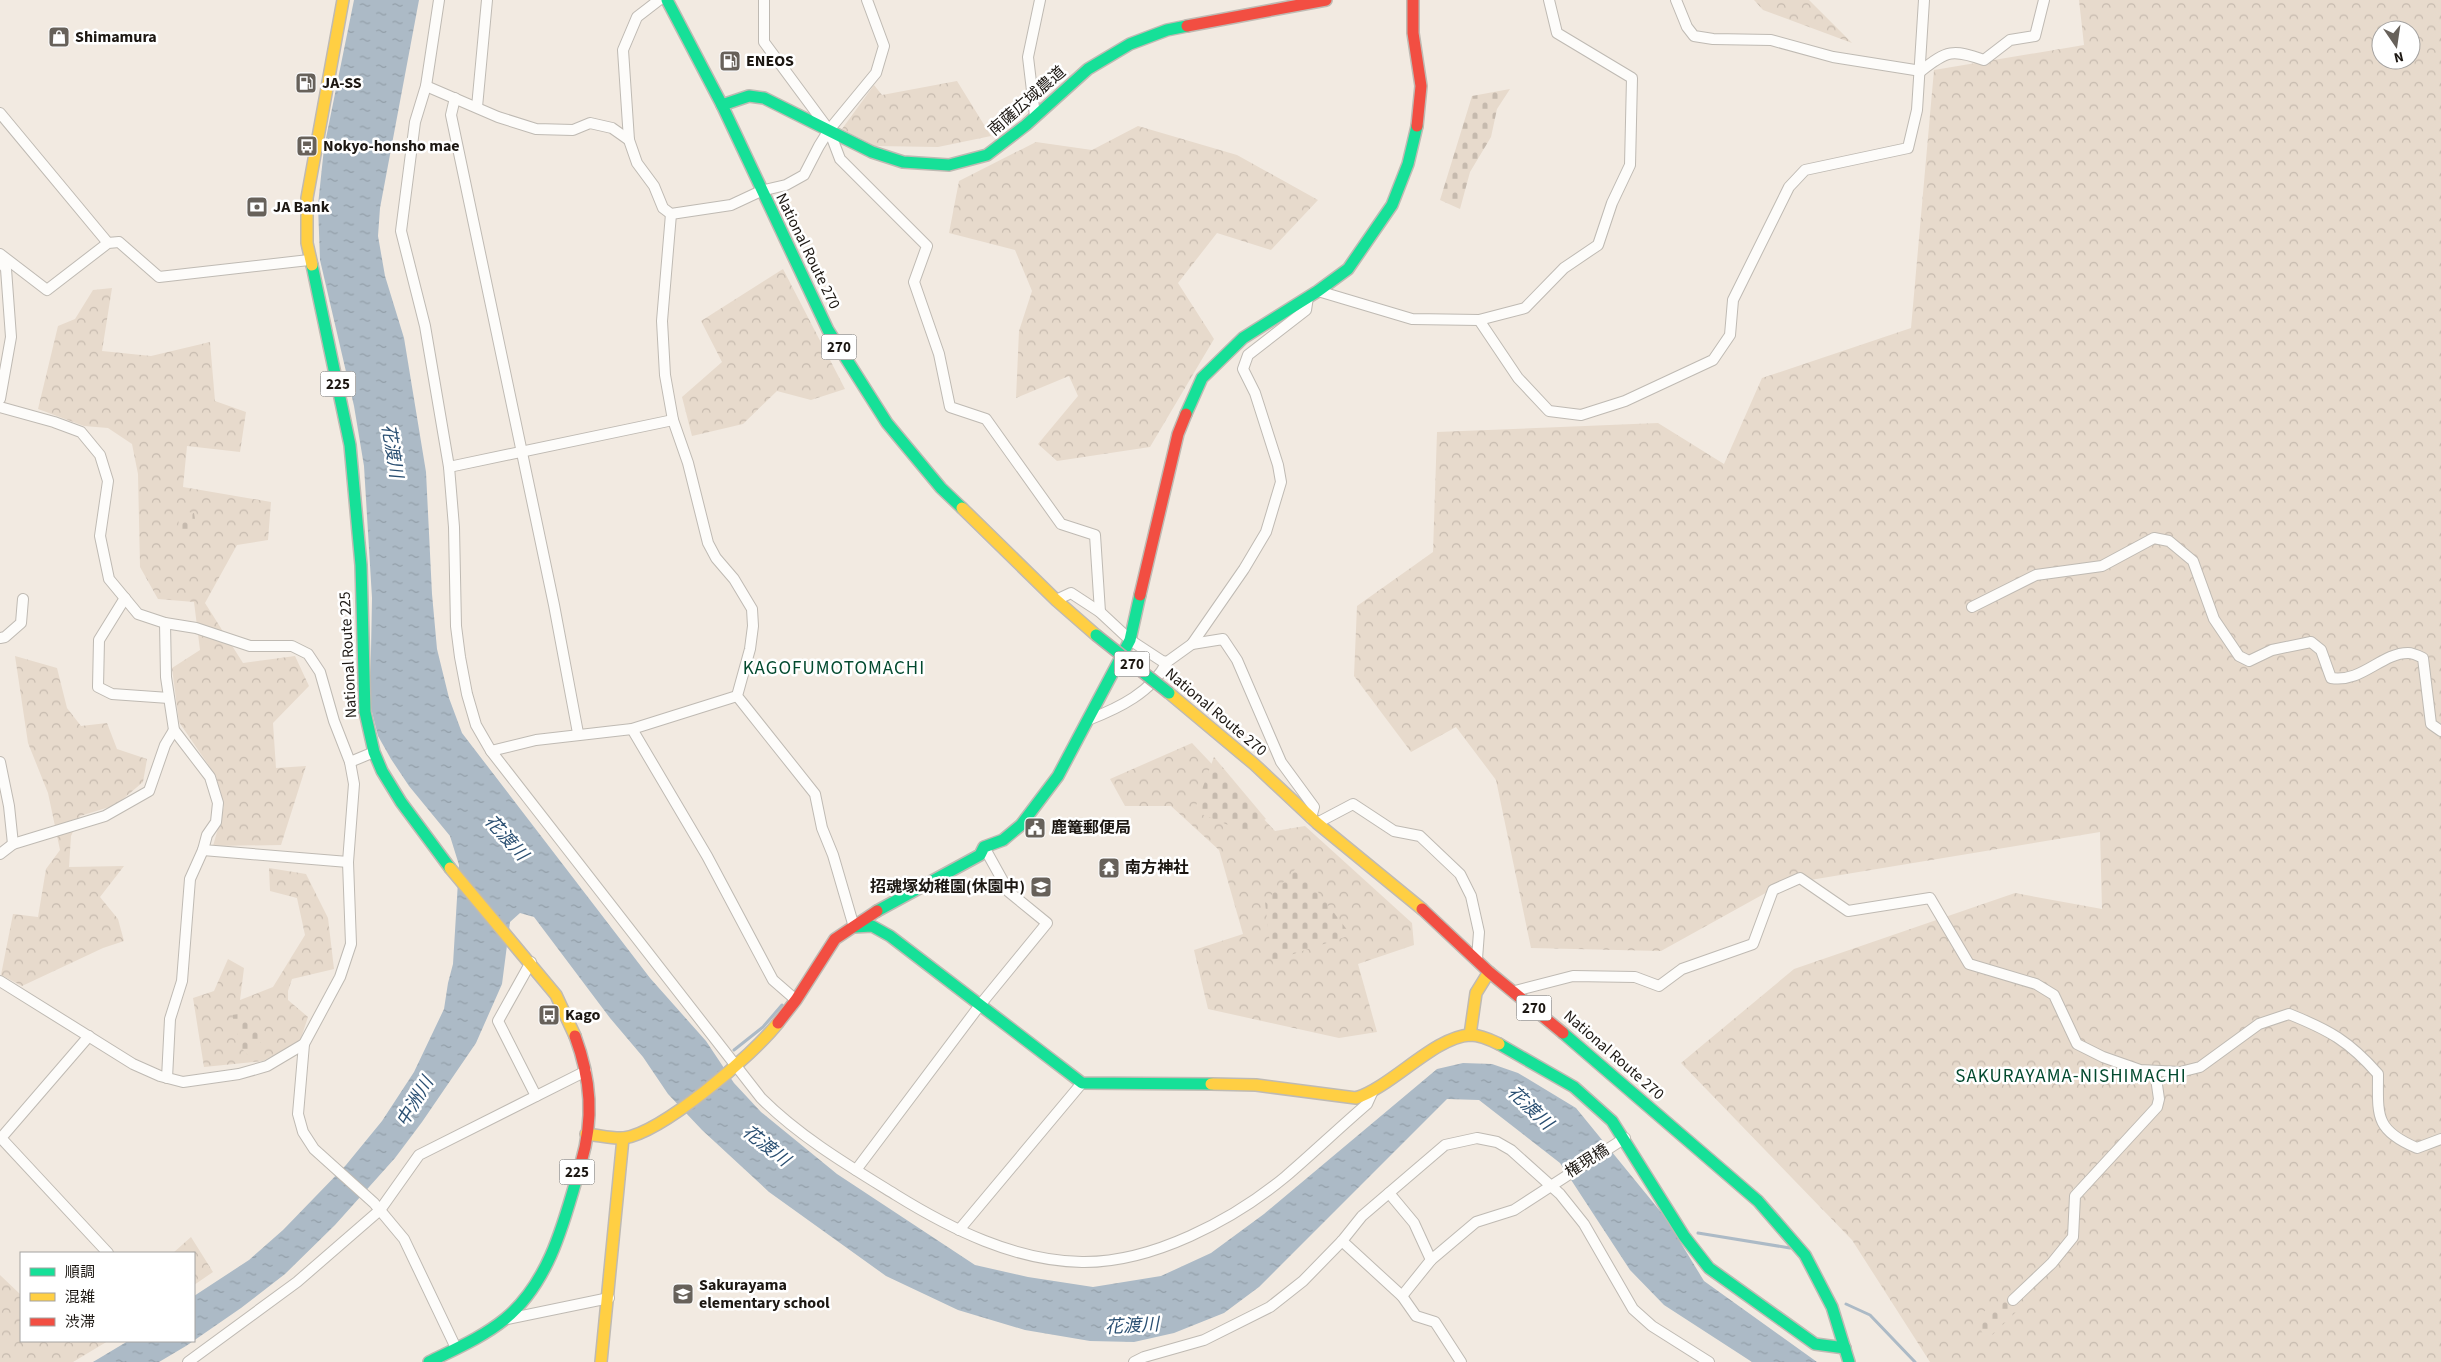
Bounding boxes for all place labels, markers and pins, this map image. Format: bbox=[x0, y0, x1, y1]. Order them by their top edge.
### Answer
shop icon: Shimamura bbox=[47, 25, 71, 49]
place label: Shimamura bbox=[75, 26, 157, 48]
fuel station icon: ENEOS bbox=[718, 49, 742, 73]
place label: ENEOS bbox=[746, 50, 794, 72]
fuel station icon: JA-SS bbox=[294, 71, 318, 95]
place label: JA-SS bbox=[322, 72, 362, 94]
bus stop icon: Nokyo-honsho mae bbox=[295, 134, 319, 158]
place label: Nokyo-honsho mae bbox=[323, 135, 460, 157]
bank icon: JA Bank bbox=[245, 195, 269, 219]
place label: JA Bank bbox=[273, 196, 330, 218]
public building icon: 鹿篭郵便局 bbox=[1023, 816, 1047, 840]
place label: 鹿篭郵便局 bbox=[1051, 817, 1131, 839]
temple icon: 南方神社 bbox=[1097, 856, 1121, 880]
place label: 南方神社 bbox=[1125, 857, 1189, 879]
school or university icon: 招魂塚幼稚園(休園中) bbox=[1029, 875, 1053, 899]
place label: 招魂塚幼稚園(休園中) bbox=[870, 876, 1025, 898]
bus stop icon: Kago bbox=[537, 1003, 561, 1027]
place label: Kago bbox=[565, 1004, 601, 1026]
place label: Sakurayama elementary school bbox=[699, 1274, 830, 1314]
school or university icon: Sakurayama elementary school bbox=[671, 1282, 695, 1306]

